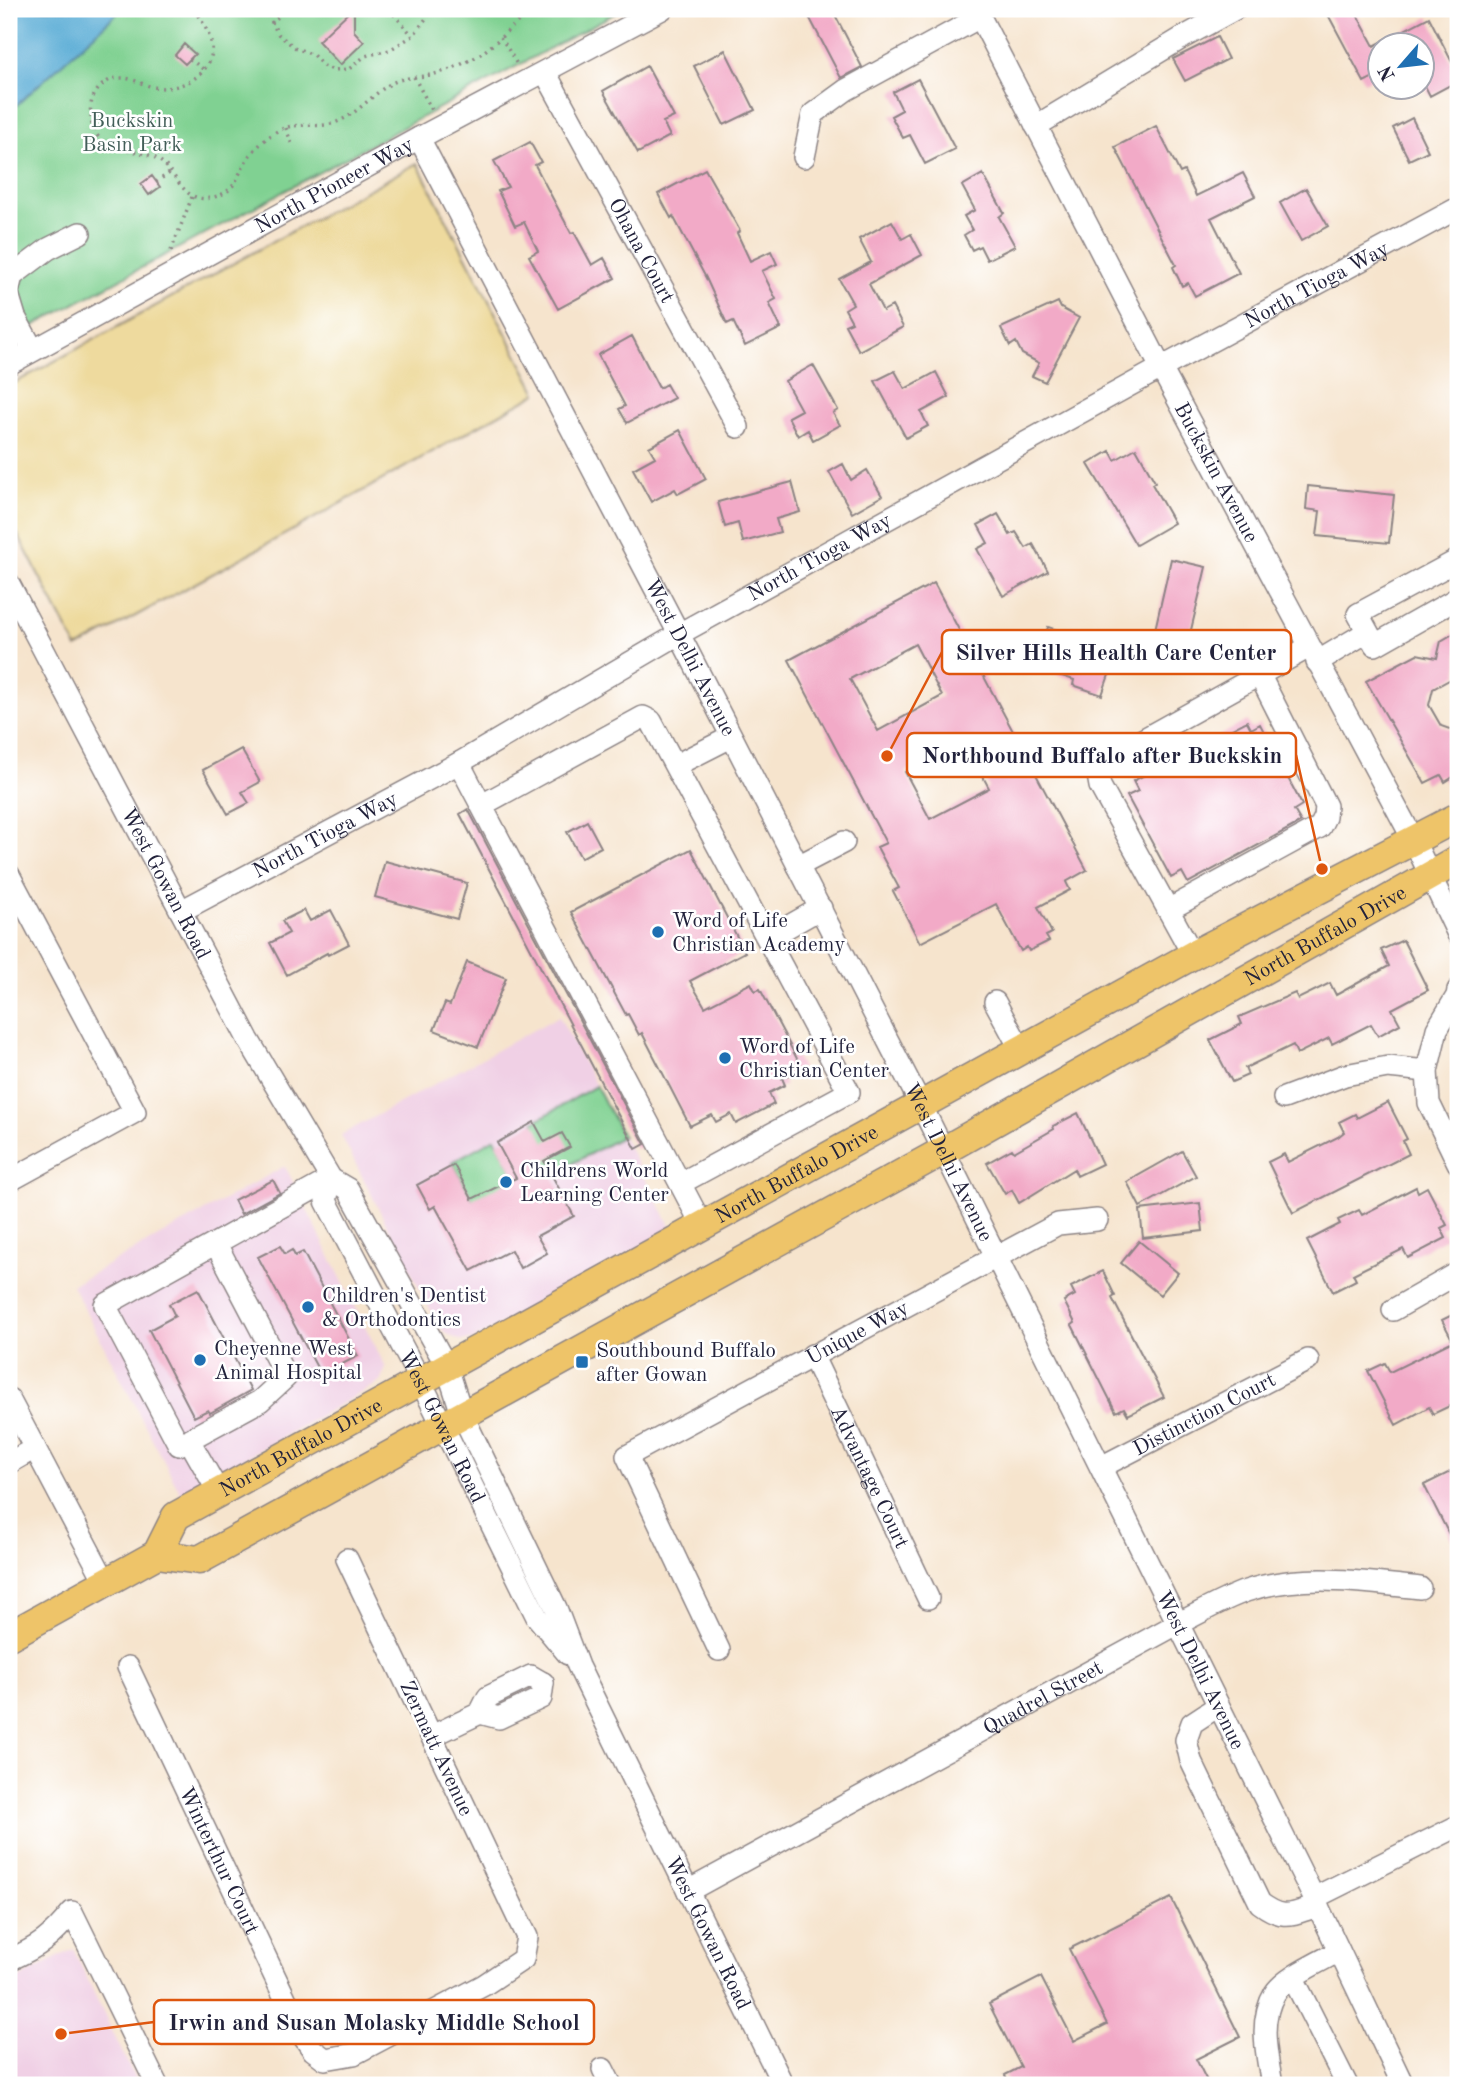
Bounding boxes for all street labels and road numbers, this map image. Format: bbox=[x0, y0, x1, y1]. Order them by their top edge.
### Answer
street label: North Pioneer Way bbox=[252, 134, 417, 238]
street label: Ohana Court bbox=[604, 195, 678, 307]
street label: North Tioga Way bbox=[1241, 238, 1393, 333]
street label: Buckskin Avenue bbox=[1169, 399, 1261, 546]
street label: North Tioga Way bbox=[744, 510, 895, 606]
street label: West Delhi Avenue bbox=[640, 576, 739, 740]
street label: North Tioga Way bbox=[250, 789, 401, 883]
street label: West Gowan Road bbox=[117, 805, 213, 963]
street label: North Buffalo Drive bbox=[1241, 883, 1410, 991]
street label: West Delhi Avenue bbox=[900, 1080, 996, 1245]
street label: North Buffalo Drive bbox=[712, 1122, 882, 1228]
street label: Unique Way bbox=[803, 1298, 912, 1369]
street label: West Gowan Road bbox=[394, 1347, 488, 1507]
street label: Distinction Court bbox=[1130, 1370, 1279, 1460]
street label: North Buffalo Drive bbox=[216, 1395, 386, 1502]
street label: Advantage Court bbox=[826, 1403, 912, 1552]
street label: West Delhi Avenue bbox=[1152, 1588, 1248, 1753]
street label: Quadrel Street bbox=[980, 1658, 1107, 1740]
street label: Zermatt Avenue bbox=[395, 1678, 476, 1819]
street label: Winterthur Court bbox=[174, 1784, 262, 1938]
street label: West Gowan Road bbox=[661, 1853, 753, 2013]

